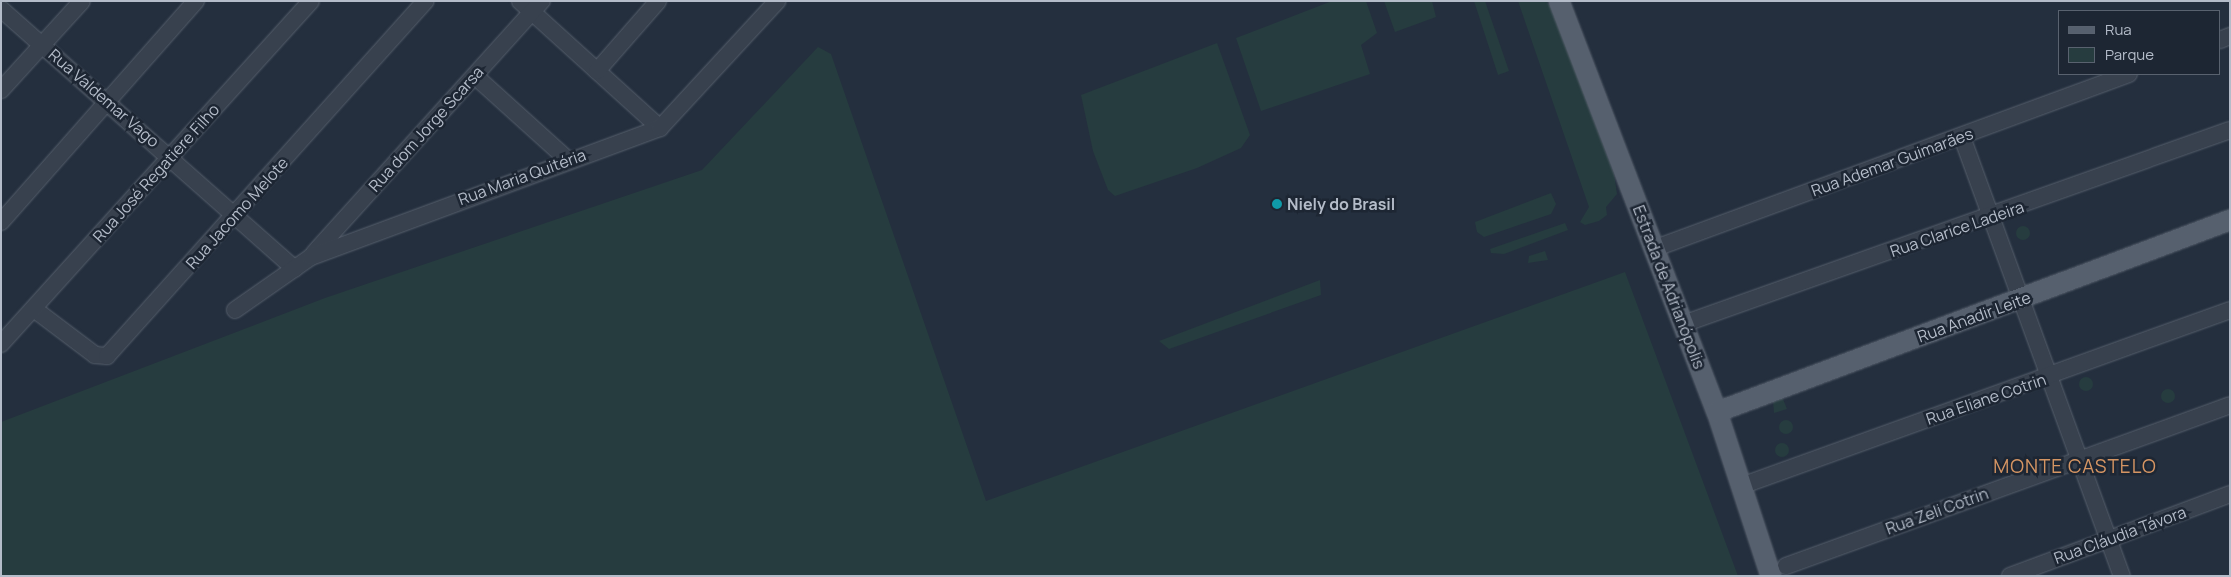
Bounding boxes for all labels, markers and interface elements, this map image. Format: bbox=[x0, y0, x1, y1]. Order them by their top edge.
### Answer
legend bbox=[2058, 10, 2221, 75]
text: Rua bbox=[2105, 19, 2132, 40]
text: Parque bbox=[2105, 44, 2154, 65]
street label: Rua Valdemar Vago bbox=[45, 45, 163, 151]
street label: Rua dom Jorge Scarsa bbox=[365, 62, 487, 196]
street label: Rua José Regatiere Filho bbox=[89, 100, 223, 246]
street label: Rua Ademar Guimarães bbox=[1808, 124, 1976, 200]
street label: Rua Maria Quitéria bbox=[455, 145, 589, 209]
street label: Rua Jacomo Melote bbox=[182, 153, 292, 273]
place label: Niely do Brasil bbox=[1287, 194, 1395, 214]
street label: Rua Clarice Ladeira bbox=[1888, 197, 2026, 261]
marker: Niely do Brasil bbox=[1271, 198, 1283, 210]
street label: Estrada de Adrianópolis bbox=[1629, 203, 1709, 371]
street label: Rua Anadir Leite bbox=[1915, 288, 2033, 346]
street label: Rua Eliane Cotrin bbox=[1924, 369, 2048, 429]
district label: MONTE CASTELO bbox=[1992, 456, 2158, 478]
street label: Rua Zeli Cotrin bbox=[1883, 484, 1991, 538]
street label: Rua Cláudia Távora bbox=[2051, 502, 2189, 568]

